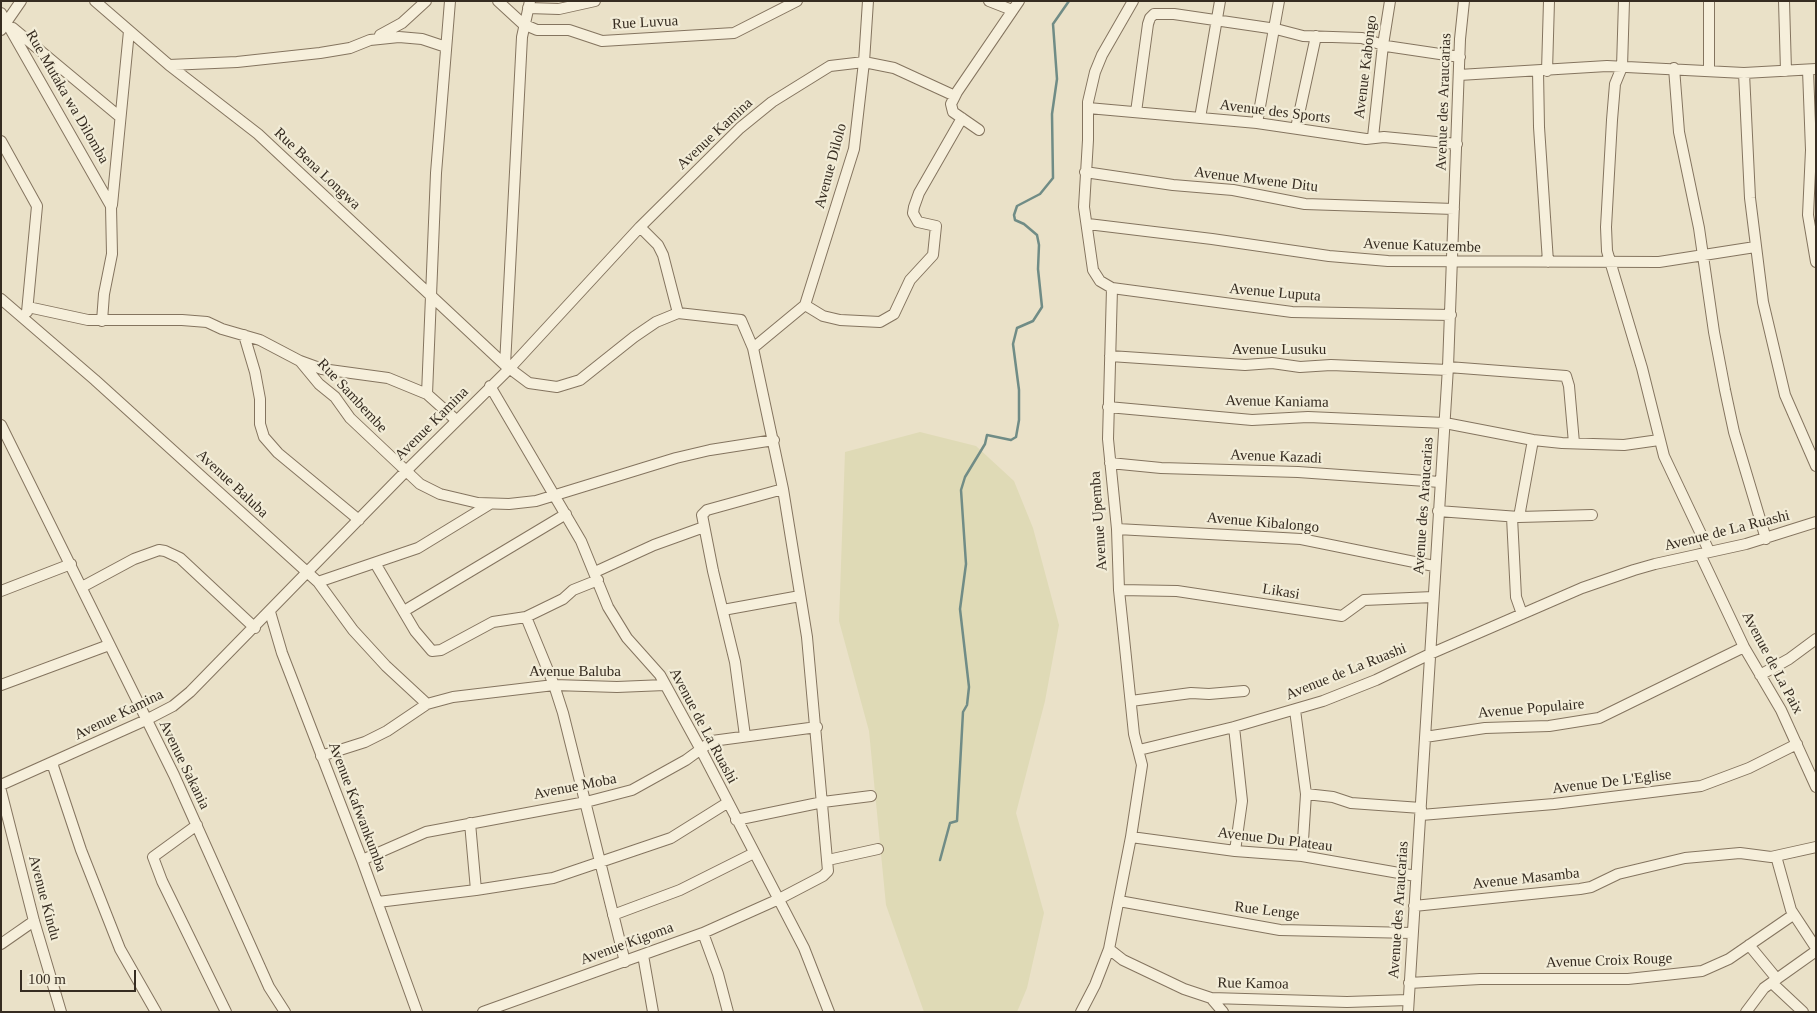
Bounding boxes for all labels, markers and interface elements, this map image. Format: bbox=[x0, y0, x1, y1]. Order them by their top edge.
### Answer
street label: Rue Luvua bbox=[611, 12, 679, 34]
street label: Avenue Kabongo bbox=[1351, 14, 1381, 120]
street label: Rue Mutaka wa Dilomba bbox=[21, 27, 113, 167]
street label: Avenue des Araucarias bbox=[1433, 33, 1455, 171]
street label: Avenue Kamina bbox=[673, 94, 757, 174]
street label: Avenue des Sports bbox=[1219, 96, 1331, 128]
street label: Avenue Dilolo bbox=[811, 121, 851, 211]
street label: Rue Bena Longwa bbox=[270, 124, 364, 214]
street label: Avenue Mwene Ditu bbox=[1193, 163, 1319, 197]
street label: Avenue Katuzembe bbox=[1363, 235, 1481, 257]
street label: Avenue Luputa bbox=[1229, 280, 1321, 306]
street label: Avenue Lusuku bbox=[1232, 341, 1326, 359]
street label: Rue Sambembe bbox=[313, 355, 391, 437]
street label: Avenue Kamina bbox=[391, 383, 473, 465]
street label: Avenue Kaniama bbox=[1225, 392, 1329, 412]
street label: Avenue des Araucarias bbox=[1410, 437, 1438, 575]
street label: Avenue Baluba bbox=[192, 446, 272, 522]
street label: Avenue Kazadi bbox=[1230, 446, 1322, 468]
street label: Avenue Upemba bbox=[1087, 470, 1111, 572]
street label: Avenue de La Ruashi bbox=[1663, 507, 1791, 555]
street label: Avenue Kibalongo bbox=[1206, 509, 1320, 537]
street label: Likasi bbox=[1261, 580, 1301, 604]
street label: Avenue de La Paix bbox=[1737, 609, 1807, 717]
street label: Avenue de La Ruashi bbox=[1283, 640, 1409, 704]
street label: Avenue Baluba bbox=[529, 663, 621, 681]
street label: Avenue de La Ruashi bbox=[665, 665, 741, 787]
street label: Avenue Kamina bbox=[72, 686, 166, 744]
street label: Avenue Populaire bbox=[1477, 695, 1585, 723]
street label: Avenue Sakania bbox=[155, 718, 213, 812]
street label: Avenue Kafwankumba bbox=[324, 740, 390, 874]
street label: Avenue De L'Eglise bbox=[1551, 766, 1673, 798]
street label: Avenue Moba bbox=[532, 770, 618, 804]
street label: Avenue Du Plateau bbox=[1217, 824, 1333, 856]
street label: Avenue des Araucarias bbox=[1385, 841, 1413, 979]
street label: Avenue Kindu bbox=[24, 854, 64, 942]
street label: Avenue Masamba bbox=[1472, 864, 1580, 894]
street label: Rue Lenge bbox=[1233, 898, 1301, 924]
street label: Avenue Kigoma bbox=[578, 919, 676, 969]
street label: Avenue Croix Rouge bbox=[1546, 950, 1672, 972]
scale bar bbox=[22, 960, 139, 992]
text: 100 m bbox=[28, 971, 66, 987]
street label: Rue Kamoa bbox=[1217, 974, 1289, 994]

